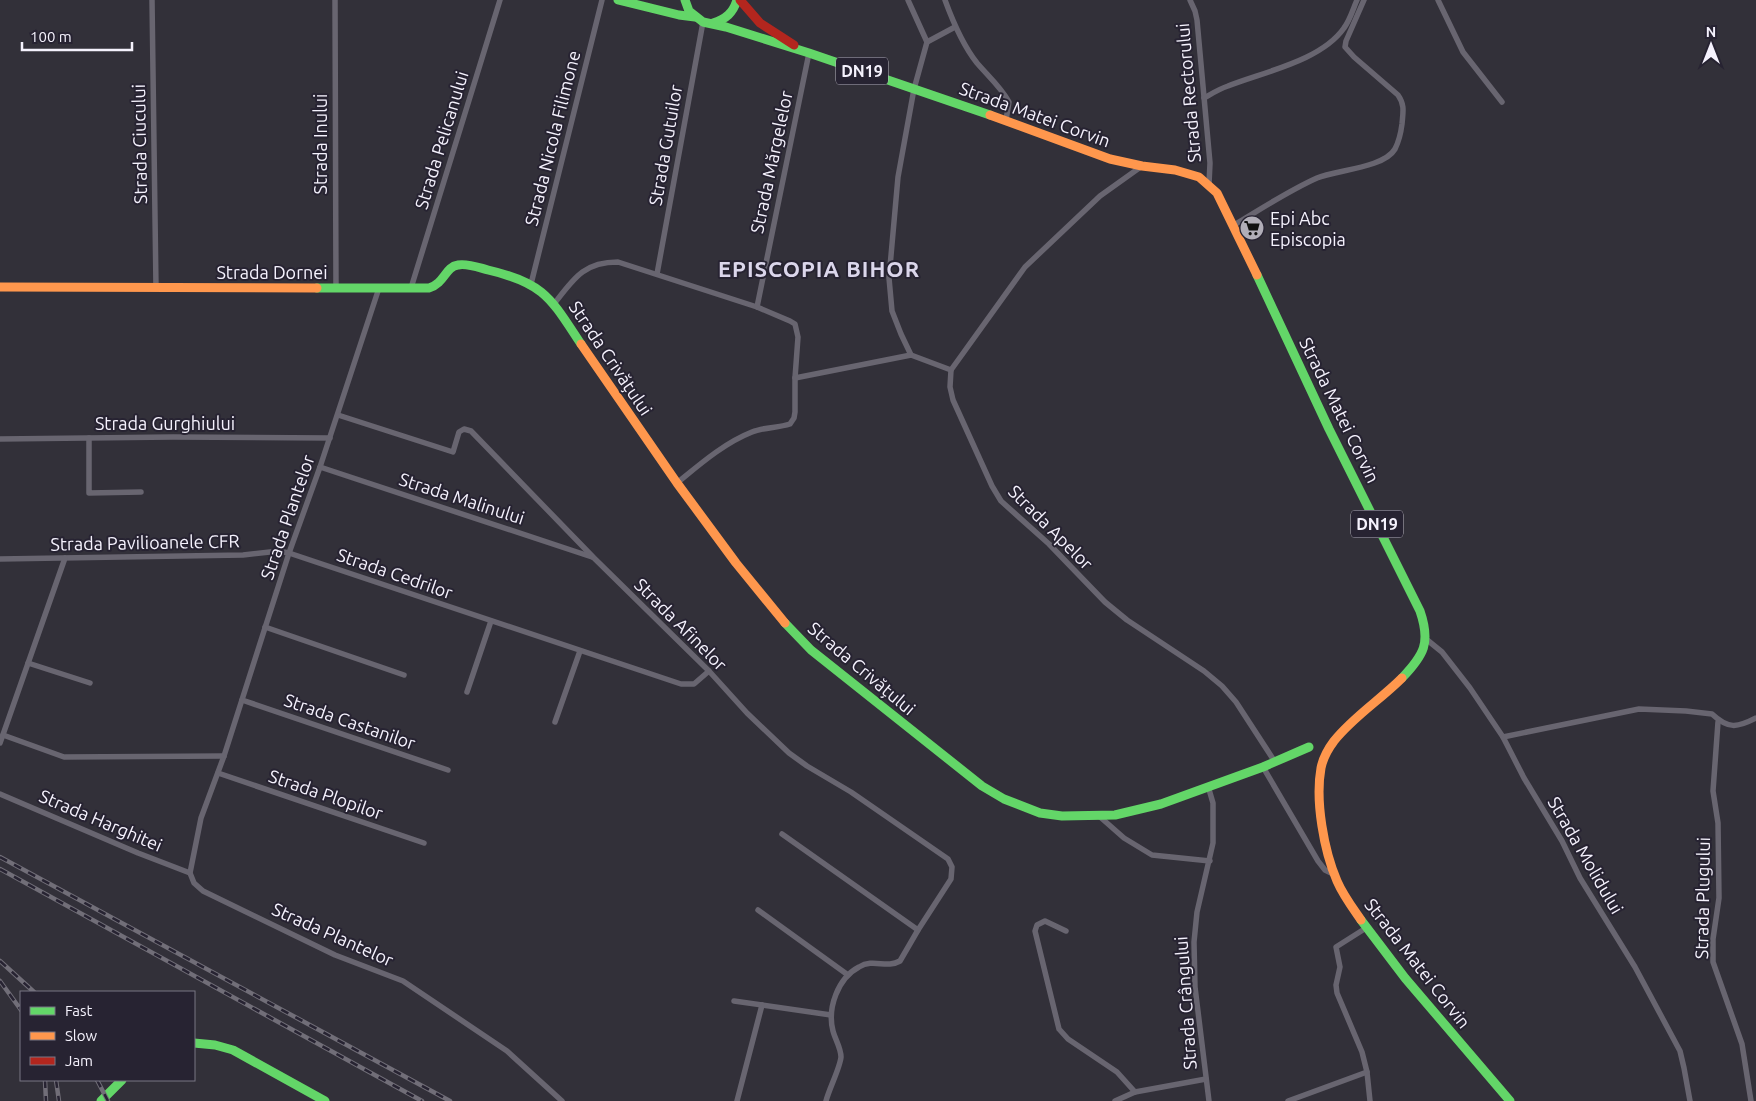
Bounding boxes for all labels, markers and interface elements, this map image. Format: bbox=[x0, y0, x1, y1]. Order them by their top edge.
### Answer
scale bar bbox=[22, 20, 132, 52]
north arrow bbox=[1686, 20, 1736, 70]
street label: Strada Rectorului bbox=[1172, 22, 1204, 164]
text: N bbox=[1706, 24, 1716, 40]
text: 100 m bbox=[30, 28, 72, 45]
street label: Strada Nicola Filimone bbox=[521, 48, 583, 228]
road number: DN19 bbox=[836, 58, 888, 84]
street label: Strada Pelicanului bbox=[410, 69, 472, 211]
street label: Strada Matei Corvin bbox=[957, 77, 1113, 151]
street label: Strada Gutuilor bbox=[645, 83, 686, 207]
street label: Strada Ciucului bbox=[128, 84, 150, 204]
street label: Strada Mărgelelor bbox=[746, 89, 796, 235]
street label: Strada Inului bbox=[310, 94, 330, 195]
place label: Epi Abc Episcopia bbox=[1270, 208, 1346, 249]
supermarket icon: Epi Abc Episcopia bbox=[1239, 215, 1265, 241]
district label: EPISCOPIA BIHOR bbox=[718, 256, 920, 281]
street label: Strada Dornei bbox=[216, 262, 328, 282]
street label: Strada Crivățului bbox=[565, 297, 657, 419]
street label: Strada Matei Corvin bbox=[1296, 334, 1384, 486]
street label: Strada Gurghiului bbox=[95, 413, 235, 433]
street label: Strada Plantelor bbox=[256, 452, 318, 582]
street label: Strada Malinului bbox=[397, 468, 527, 528]
street label: Strada Apelor bbox=[1005, 481, 1097, 573]
road number: DN19 bbox=[1351, 510, 1403, 538]
street label: Strada Pavilioanele CFR bbox=[50, 530, 240, 554]
street label: Strada Cedrilor bbox=[334, 544, 456, 602]
street label: Strada Afinelor bbox=[631, 574, 731, 674]
street label: Strada Crivățului bbox=[804, 617, 920, 719]
street label: Strada Castanilor bbox=[282, 689, 418, 753]
street label: Strada Plopilor bbox=[266, 765, 386, 823]
street label: Strada Harghitei bbox=[37, 785, 165, 855]
street label: Strada Molidului bbox=[1544, 793, 1628, 917]
street label: Strada Plugului bbox=[1691, 837, 1713, 959]
street label: Strada Matei Corvin bbox=[1361, 894, 1475, 1032]
street label: Strada Plantelor bbox=[269, 898, 397, 970]
street label: Strada Crângului bbox=[1170, 936, 1200, 1070]
legend bbox=[20, 991, 195, 1081]
text: Fast bbox=[65, 1002, 93, 1019]
text: Slow bbox=[65, 1027, 98, 1044]
text: Jam bbox=[65, 1052, 93, 1069]

